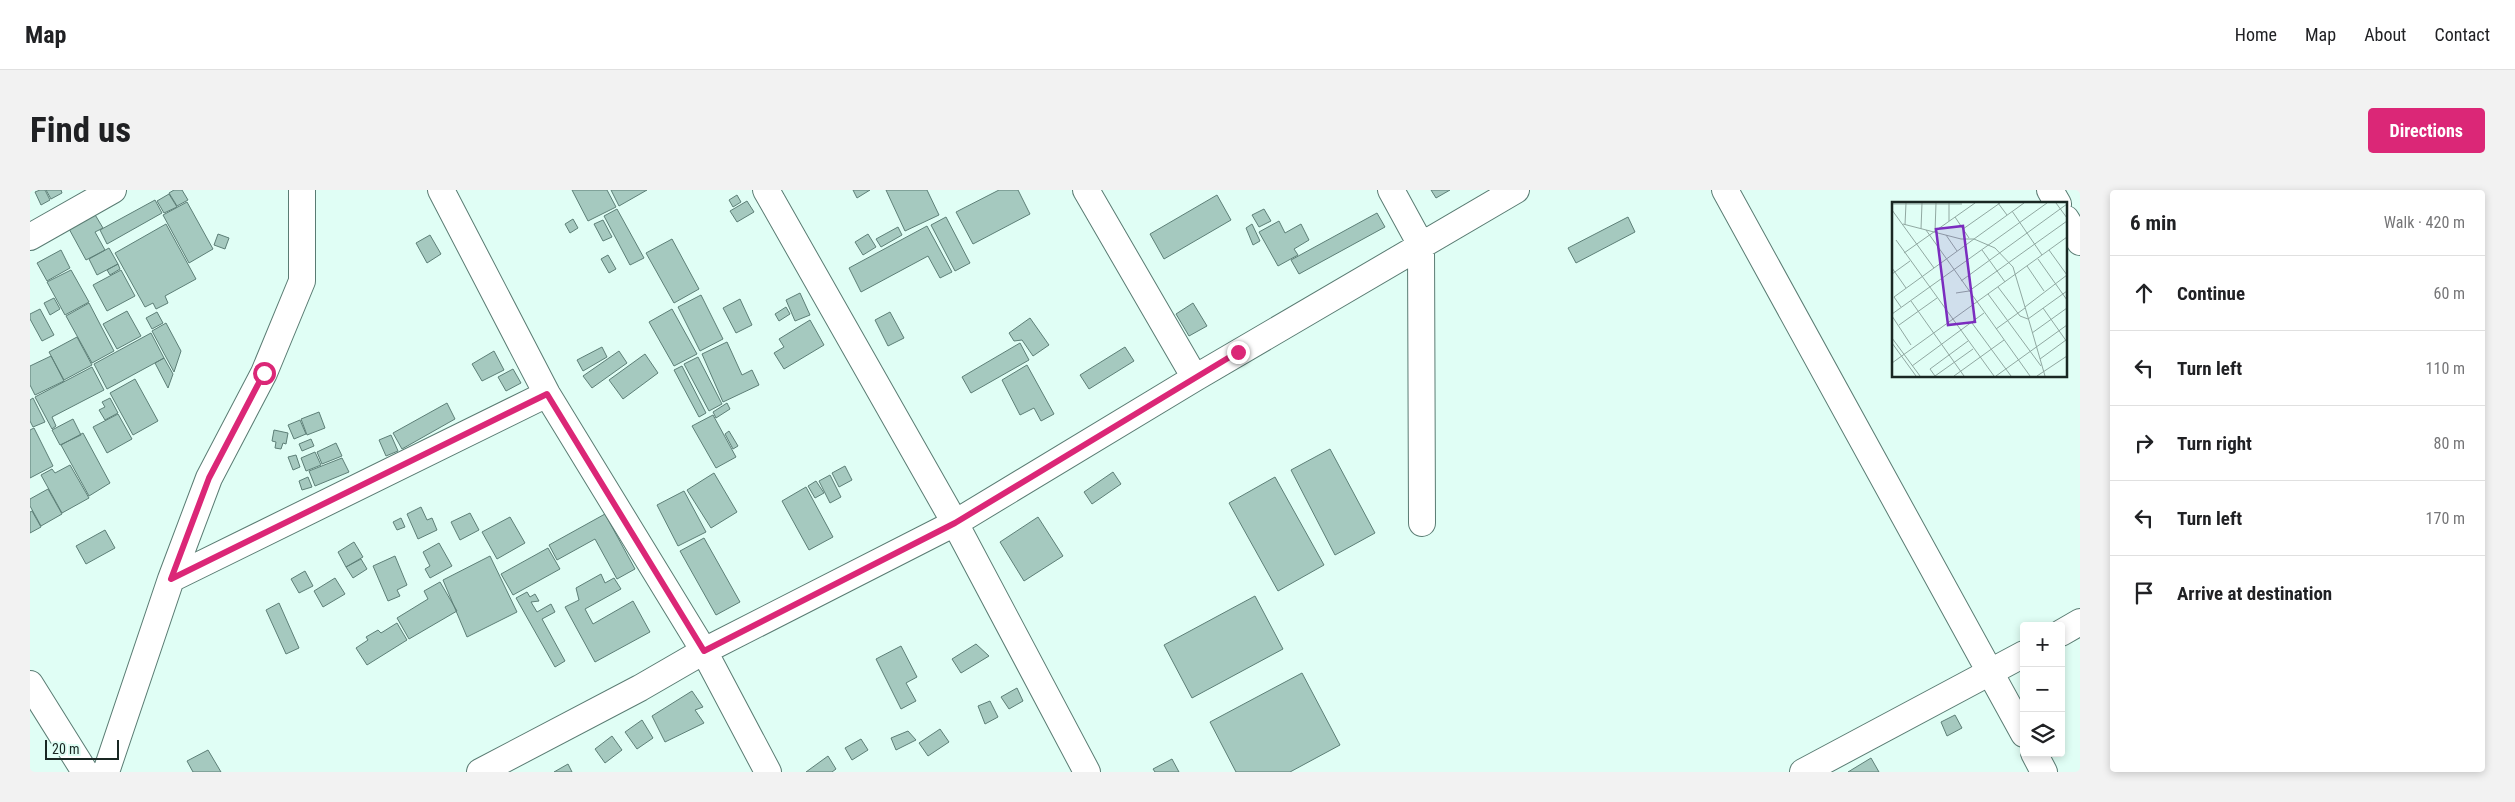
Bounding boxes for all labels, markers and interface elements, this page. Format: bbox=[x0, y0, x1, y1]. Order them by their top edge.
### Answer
text: Map bbox=[25, 21, 66, 49]
text: Home bbox=[2235, 24, 2277, 45]
text: Map bbox=[2305, 24, 2336, 45]
text: About bbox=[2364, 24, 2406, 45]
text: Contact bbox=[2434, 24, 2490, 45]
button: Directions bbox=[2368, 108, 2485, 153]
text: Find us bbox=[30, 110, 131, 151]
inset map bbox=[1892, 202, 2068, 378]
text: 6 min bbox=[2130, 211, 2177, 235]
text: Walk · 420 m bbox=[2384, 213, 2465, 232]
icon: ahead bbox=[2130, 279, 2158, 307]
text: Continue bbox=[2177, 282, 2245, 305]
text: 60 m bbox=[2433, 284, 2465, 303]
route end bbox=[1227, 341, 1250, 364]
icon: left bbox=[2130, 354, 2158, 382]
text: Turn left bbox=[2177, 357, 2242, 380]
text: 110 m bbox=[2426, 359, 2465, 378]
route start bbox=[253, 362, 276, 385]
icon: right bbox=[2130, 429, 2158, 457]
text: Turn right bbox=[2177, 432, 2252, 455]
text: 80 m bbox=[2433, 434, 2465, 453]
icon: left bbox=[2130, 504, 2158, 532]
text: Turn left bbox=[2177, 507, 2242, 530]
text: 170 m bbox=[2426, 509, 2465, 528]
icon: arrive bbox=[2130, 579, 2158, 607]
text: Arrive at destination bbox=[2177, 582, 2332, 605]
map controls bbox=[2020, 622, 2065, 757]
button: + bbox=[2020, 622, 2065, 667]
button: − bbox=[2020, 667, 2065, 712]
button: layers bbox=[2020, 712, 2065, 757]
scale bar bbox=[45, 737, 119, 760]
text: 20 m bbox=[52, 741, 80, 757]

